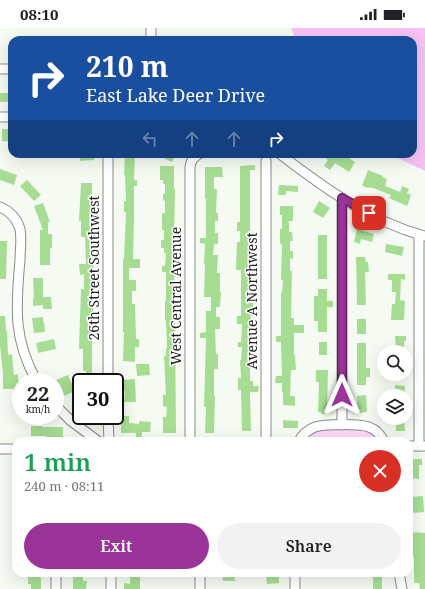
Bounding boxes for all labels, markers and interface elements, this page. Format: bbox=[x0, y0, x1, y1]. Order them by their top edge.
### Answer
text: 08:10 bbox=[20, 4, 58, 24]
text: 210 m bbox=[86, 47, 168, 85]
icon: right bbox=[20, 52, 72, 104]
text: East Lake Deer Drive bbox=[86, 83, 265, 107]
icon: left bbox=[139, 128, 161, 150]
icon: ahead bbox=[181, 128, 203, 150]
icon: ahead bbox=[223, 128, 245, 150]
icon: right bbox=[265, 128, 287, 150]
street label: 26th Street Southwest bbox=[84, 195, 103, 341]
pin bbox=[352, 196, 386, 230]
icon: arrive bbox=[358, 202, 380, 224]
street label: West Central Avenue bbox=[166, 227, 185, 365]
street label: Avenue A Northwest bbox=[242, 232, 261, 370]
map controls bbox=[377, 345, 413, 425]
button: search bbox=[377, 345, 413, 381]
speed limit sign: 30 bbox=[72, 373, 124, 425]
position arrow bbox=[321, 374, 363, 416]
text: 22 bbox=[27, 380, 49, 407]
button: layers bbox=[377, 389, 413, 425]
text: km/h bbox=[26, 402, 50, 416]
text: 1 min bbox=[24, 445, 91, 478]
button: close bbox=[359, 450, 401, 492]
text: 240 m · 08:11 bbox=[24, 477, 104, 495]
button: Exit bbox=[24, 523, 209, 569]
button: Share bbox=[217, 523, 401, 569]

